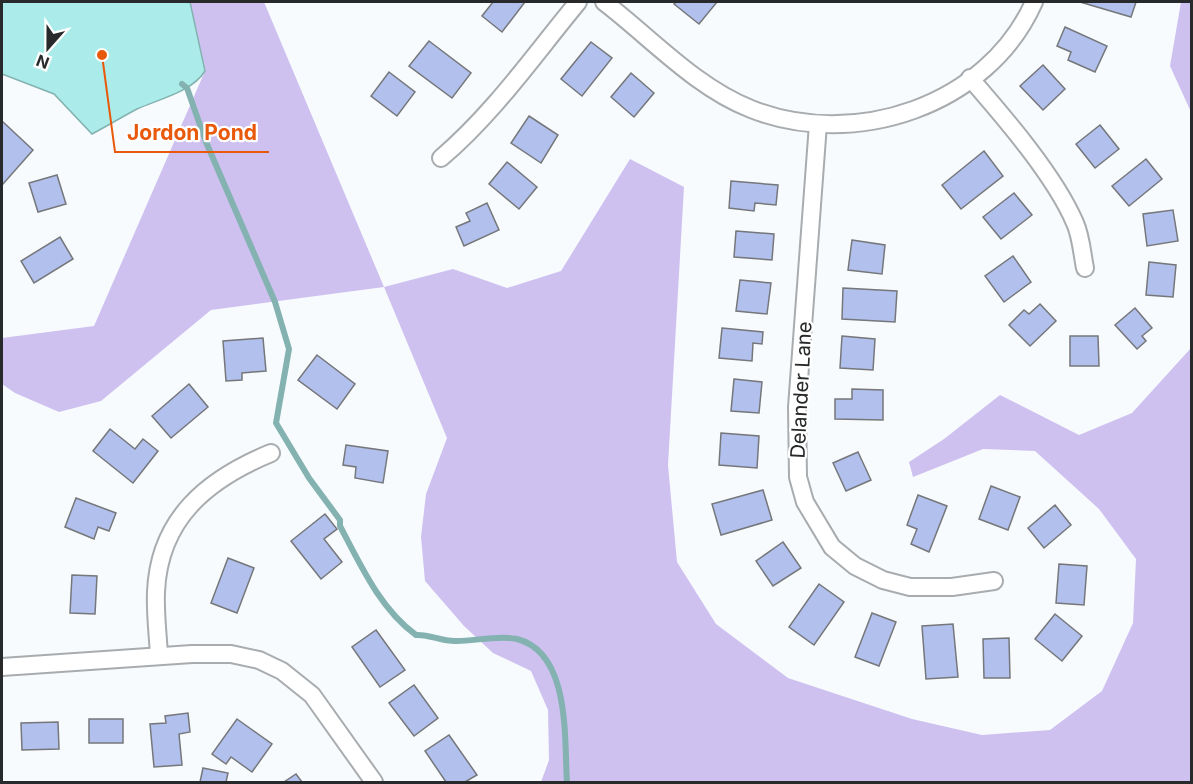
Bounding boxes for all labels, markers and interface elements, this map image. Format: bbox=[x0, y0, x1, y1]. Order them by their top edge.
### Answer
north arrow bbox=[18, 18, 78, 78]
text: N bbox=[33, 50, 52, 74]
callout: Jordon Pond bbox=[115, 113, 269, 152]
text: Jordon Pond bbox=[127, 120, 257, 145]
street label: Delander Lane bbox=[785, 321, 817, 459]

